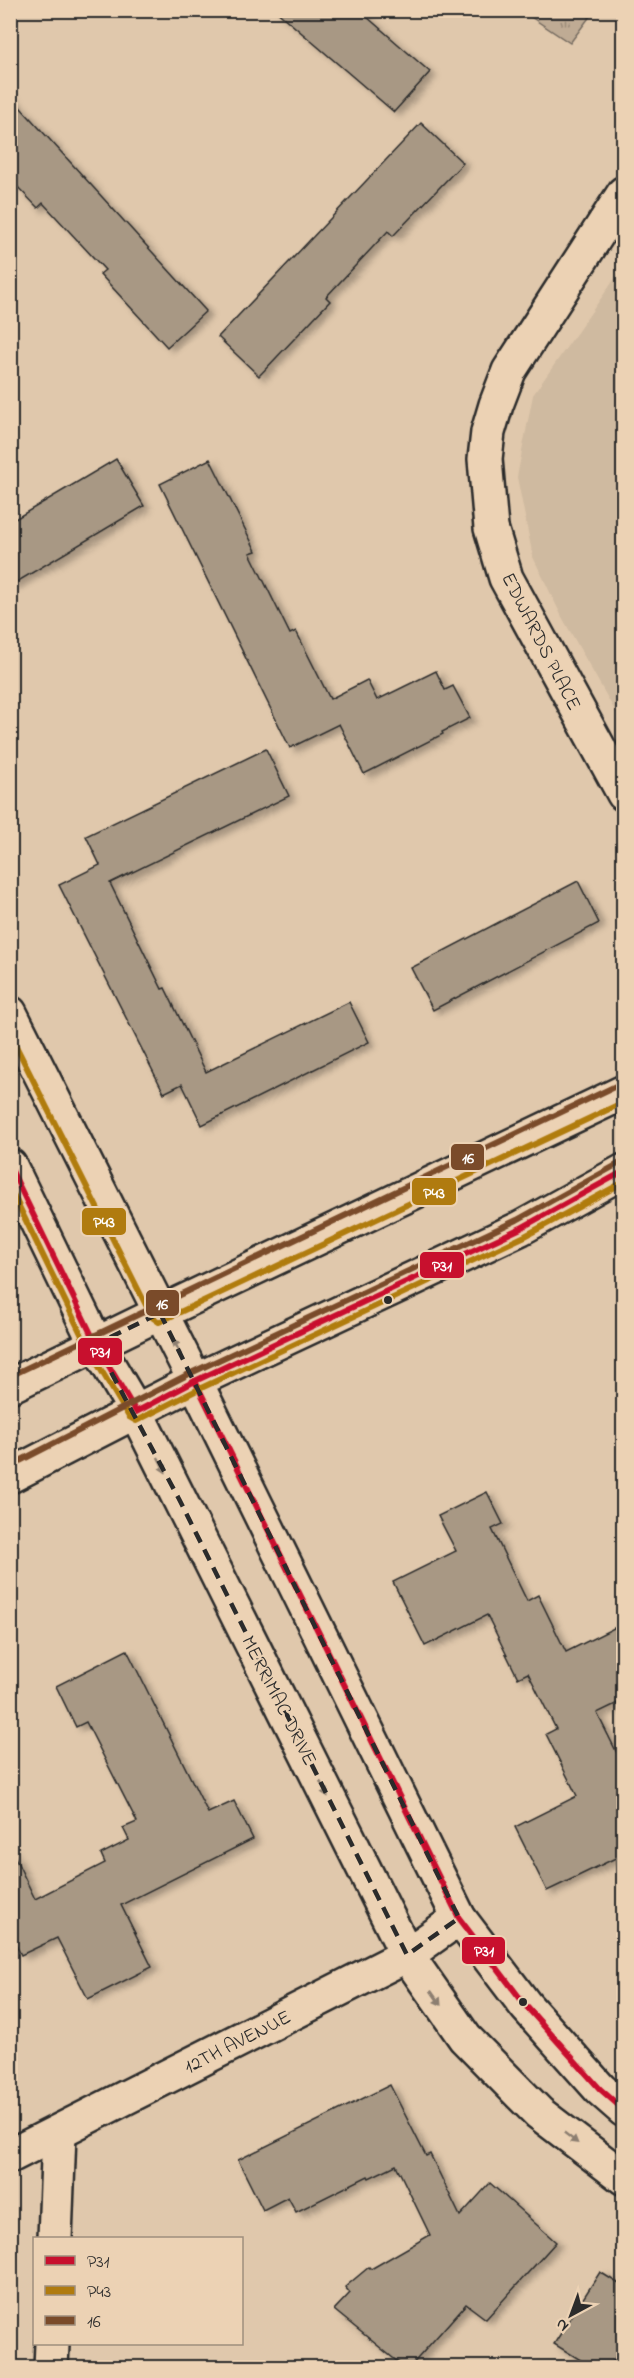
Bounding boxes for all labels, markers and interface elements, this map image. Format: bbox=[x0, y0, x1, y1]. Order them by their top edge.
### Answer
street label: EDWARDS PLACE bbox=[492, 568, 587, 716]
line badge: 16 bbox=[450, 1143, 485, 1171]
text: 16 bbox=[462, 1147, 475, 1171]
line badge: P43 bbox=[411, 1177, 457, 1206]
text: P43 bbox=[423, 1182, 445, 1206]
line badge: P43 bbox=[81, 1207, 127, 1236]
text: P43 bbox=[93, 1211, 115, 1235]
line badge: P31 bbox=[419, 1251, 465, 1279]
text: P31 bbox=[432, 1255, 453, 1279]
line badge: 16 bbox=[145, 1289, 180, 1317]
text: 16 bbox=[156, 1293, 169, 1317]
unlabelled marker bbox=[382, 1294, 394, 1306]
line badge: P31 bbox=[77, 1337, 123, 1366]
one-way arrow bbox=[172, 1338, 182, 1355]
text: P31 bbox=[90, 1341, 111, 1365]
one-way arrow bbox=[157, 1456, 167, 1473]
street label: MERRIMAC DRIVE bbox=[233, 1631, 323, 1771]
one-way arrow bbox=[319, 1781, 329, 1798]
line badge: P31 bbox=[461, 1936, 506, 1965]
text: P31 bbox=[474, 1940, 495, 1964]
one-way arrow bbox=[430, 1989, 442, 2005]
unlabelled marker bbox=[517, 1996, 529, 2008]
street label: 12TH AVENUE bbox=[180, 2004, 297, 2083]
one-way arrow bbox=[563, 2131, 578, 2143]
legend bbox=[33, 2237, 243, 2345]
text: P31 bbox=[87, 2250, 110, 2276]
text: P43 bbox=[87, 2280, 111, 2306]
north arrow bbox=[541, 2285, 601, 2345]
text: 16 bbox=[87, 2310, 101, 2336]
text: N bbox=[550, 2312, 574, 2337]

